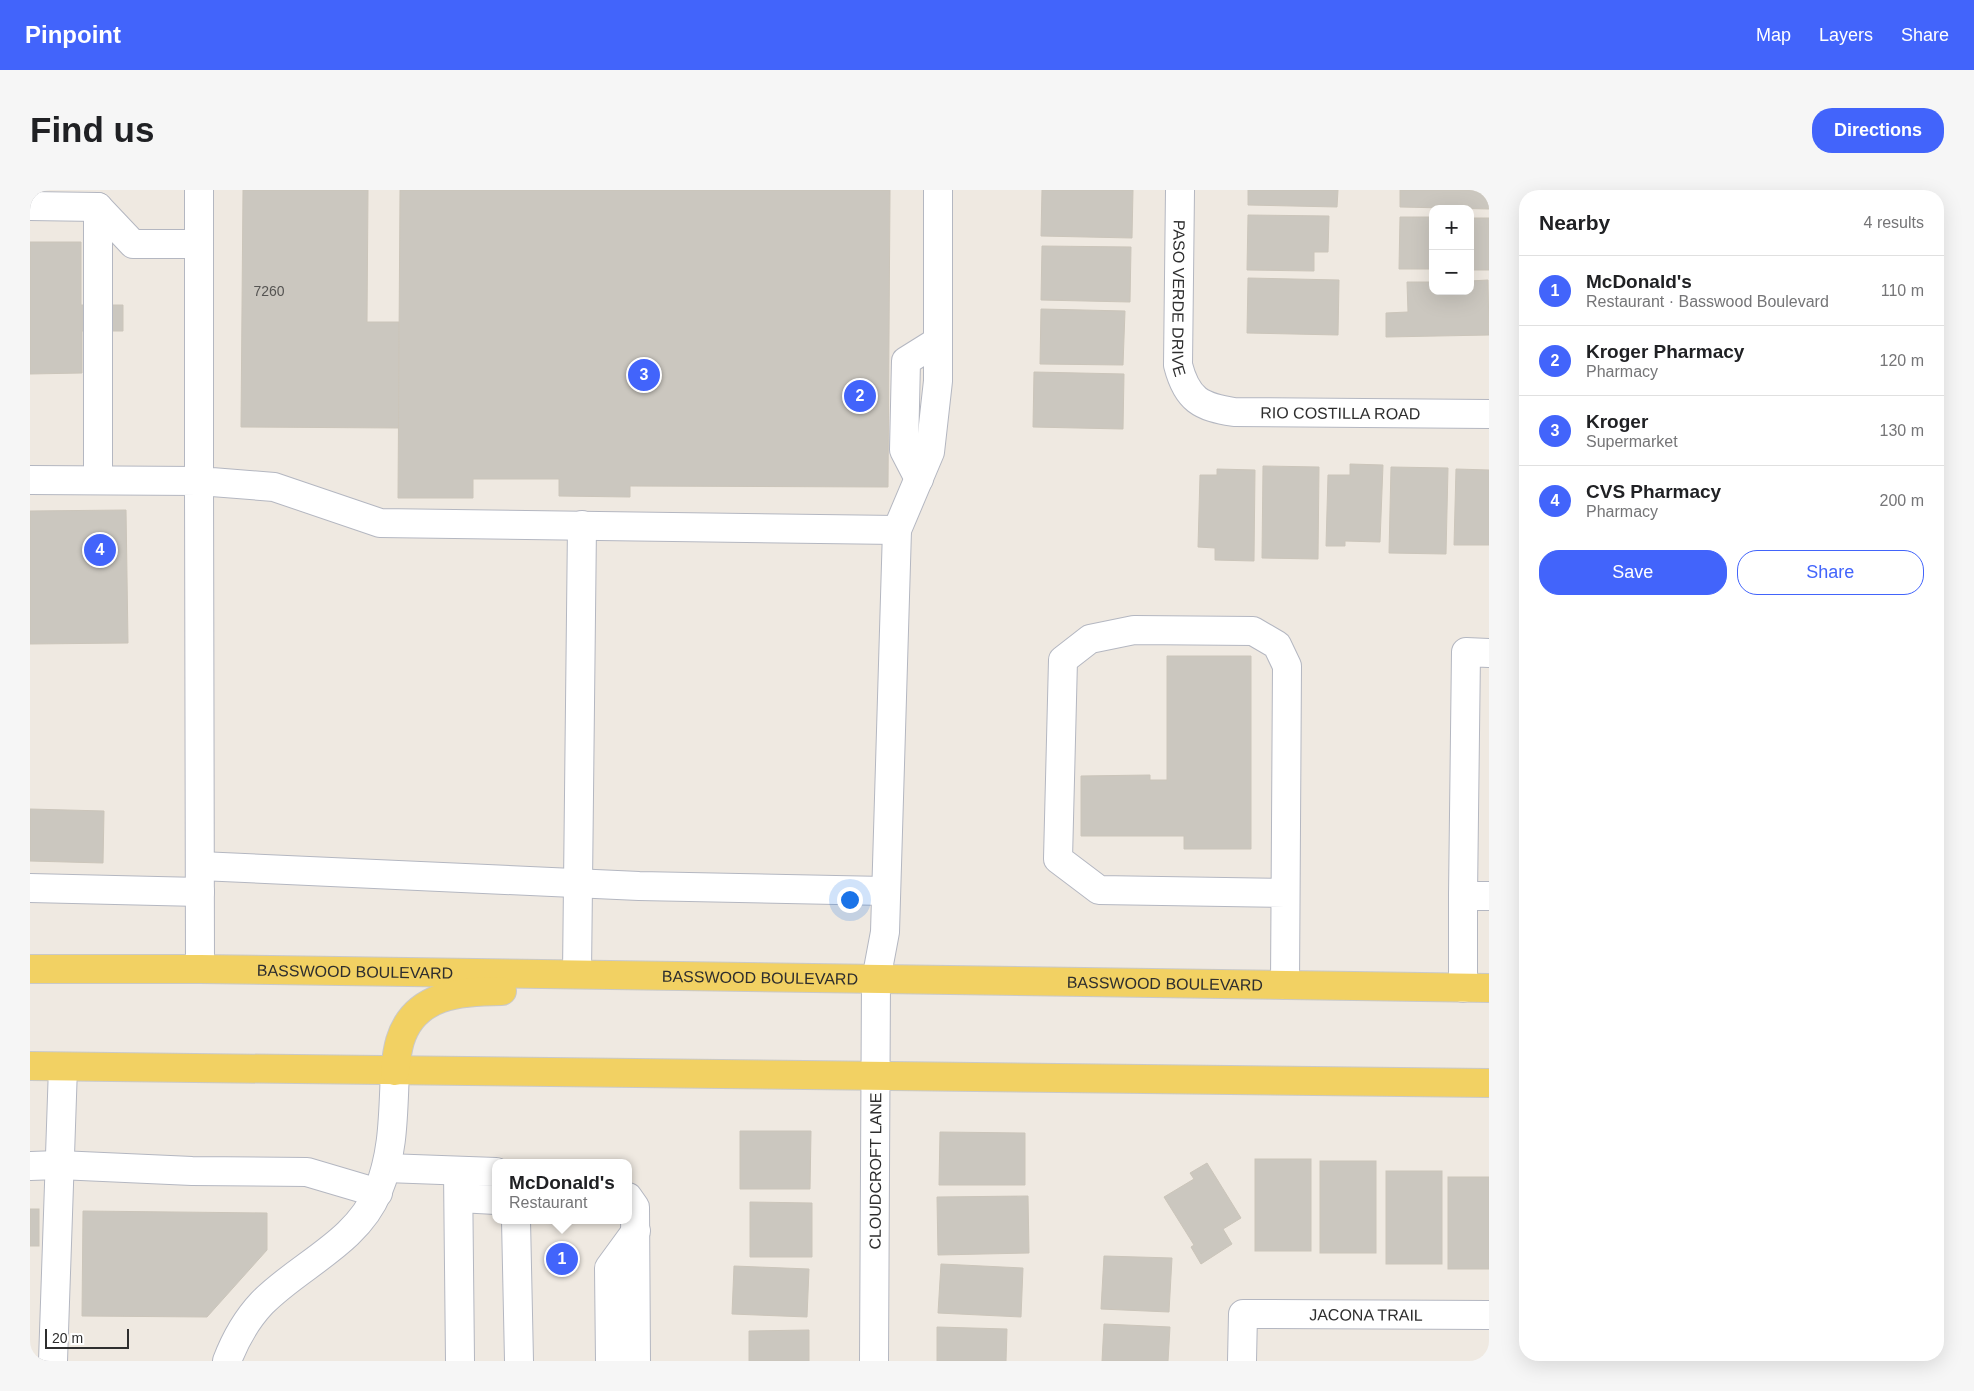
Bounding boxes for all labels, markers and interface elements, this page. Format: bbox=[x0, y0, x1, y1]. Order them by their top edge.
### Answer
text: Pinpoint bbox=[25, 21, 121, 48]
text: Map bbox=[1756, 25, 1791, 45]
text: Layers bbox=[1819, 25, 1873, 45]
text: Share bbox=[1901, 25, 1949, 45]
button: Directions bbox=[1812, 108, 1944, 153]
text: Find us bbox=[30, 110, 154, 149]
map controls bbox=[1429, 205, 1474, 295]
button: + bbox=[1429, 205, 1474, 250]
text: Nearby bbox=[1539, 211, 1610, 234]
text: 4 results bbox=[1864, 214, 1924, 231]
street label: PASO VERDE DRIVE bbox=[1169, 220, 1189, 378]
button: − bbox=[1429, 250, 1474, 295]
text: McDonald's bbox=[1586, 271, 1692, 292]
text: 1 bbox=[1551, 282, 1559, 299]
text: 110 m bbox=[1881, 282, 1924, 299]
house number: 7260 bbox=[253, 283, 285, 299]
text: Restaurant · Basswood Boulevard bbox=[1586, 293, 1829, 310]
text: Kroger Pharmacy bbox=[1586, 341, 1744, 362]
text: 2 bbox=[1551, 352, 1559, 369]
text: 120 m bbox=[1880, 352, 1924, 369]
pin: 3 bbox=[628, 356, 660, 394]
text: Pharmacy bbox=[1586, 363, 1658, 380]
pin: 2 bbox=[844, 377, 876, 415]
street label: RIO COSTILLA ROAD bbox=[1260, 404, 1420, 422]
text: Kroger bbox=[1586, 411, 1648, 432]
text: 3 bbox=[1551, 422, 1559, 439]
text: 130 m bbox=[1880, 422, 1924, 439]
text: Supermarket bbox=[1586, 433, 1678, 450]
text: CVS Pharmacy bbox=[1586, 481, 1721, 502]
text: 4 bbox=[1551, 492, 1559, 509]
text: 200 m bbox=[1880, 492, 1924, 509]
text: Pharmacy bbox=[1586, 503, 1658, 520]
pin: 4 bbox=[84, 531, 116, 569]
button: Save bbox=[1539, 550, 1727, 595]
button: Share bbox=[1737, 550, 1924, 595]
your location bbox=[837, 887, 863, 913]
street label: BASSWOOD BOULEVARD bbox=[257, 961, 453, 981]
street label: BASSWOOD BOULEVARD bbox=[662, 967, 858, 987]
street label: BASSWOOD BOULEVARD bbox=[1067, 973, 1263, 993]
street label: CLOUDCROFT LANE bbox=[866, 1092, 884, 1250]
popup bbox=[492, 1159, 632, 1224]
text: McDonald's bbox=[509, 1172, 615, 1193]
text: Restaurant bbox=[509, 1194, 587, 1211]
pin: 1 bbox=[546, 1240, 578, 1278]
street label: JACONA TRAIL bbox=[1309, 1306, 1423, 1323]
scale bar bbox=[45, 1326, 129, 1349]
text: 20 m bbox=[52, 1330, 83, 1346]

